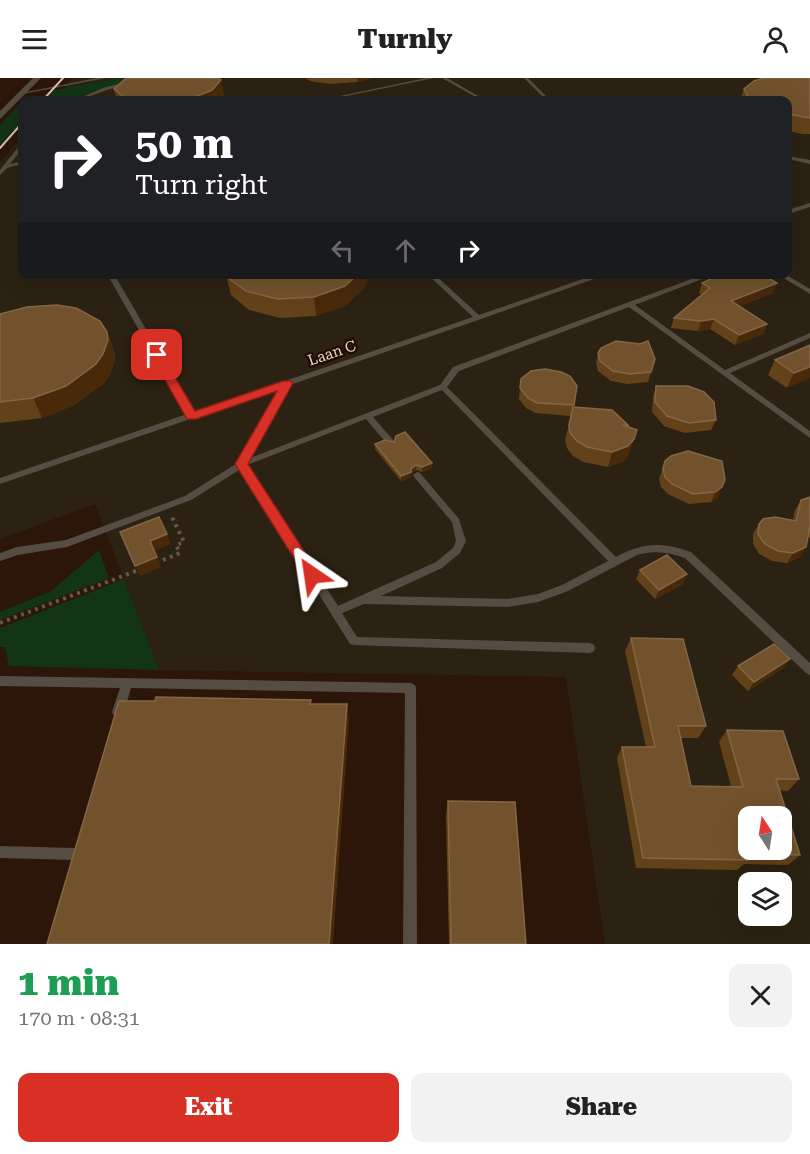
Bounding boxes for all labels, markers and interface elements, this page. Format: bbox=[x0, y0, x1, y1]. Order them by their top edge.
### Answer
icon: menu bbox=[18, 23, 51, 56]
text: Turnly bbox=[358, 23, 452, 55]
icon: person bbox=[759, 23, 792, 56]
text: 50 m bbox=[135, 119, 233, 168]
icon: right bbox=[36, 120, 114, 198]
text: Turn right bbox=[135, 169, 268, 201]
icon: left bbox=[326, 234, 359, 267]
icon: ahead bbox=[389, 234, 422, 267]
icon: right bbox=[452, 234, 485, 267]
pin bbox=[131, 329, 182, 380]
street label: Laan C bbox=[306, 336, 359, 370]
icon: arrive bbox=[140, 338, 173, 371]
position arrow bbox=[280, 543, 344, 607]
north arrow bbox=[738, 806, 792, 860]
map controls bbox=[738, 806, 792, 926]
button: layers bbox=[738, 872, 792, 926]
text: 1 min bbox=[18, 962, 119, 1004]
button: close bbox=[729, 964, 792, 1027]
text: 170 m · 08:31 bbox=[18, 1006, 140, 1030]
button: Exit bbox=[18, 1073, 399, 1142]
button: Share bbox=[411, 1073, 792, 1142]

